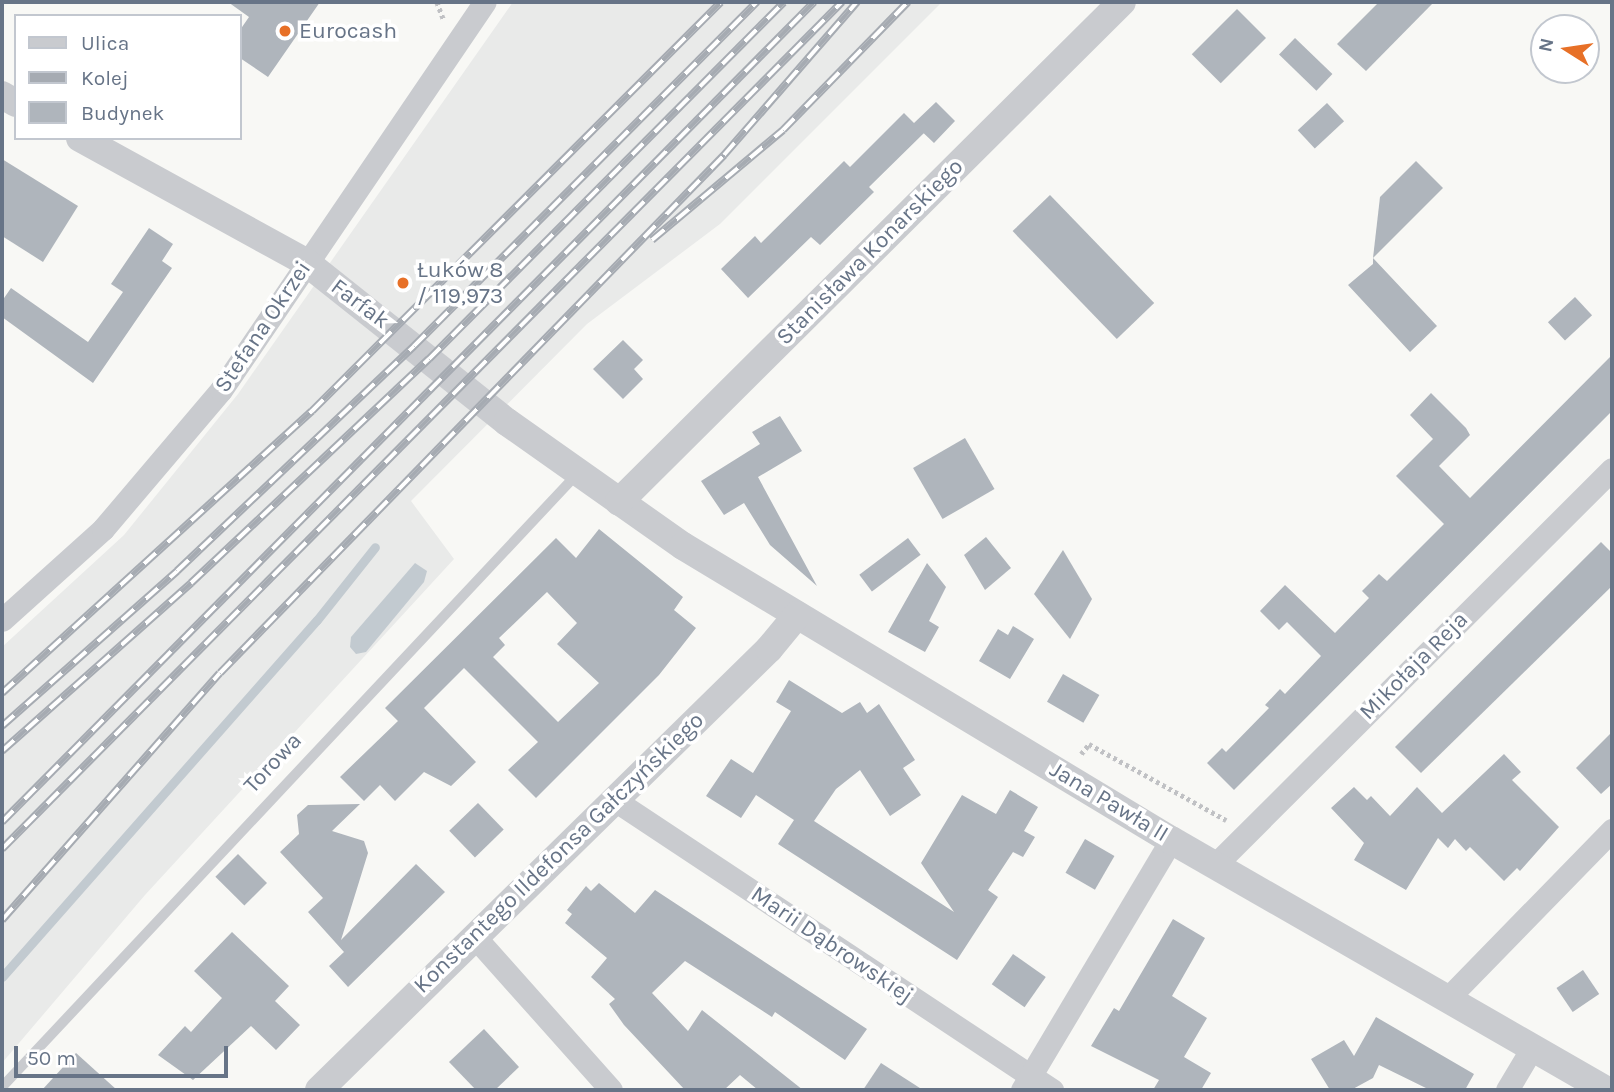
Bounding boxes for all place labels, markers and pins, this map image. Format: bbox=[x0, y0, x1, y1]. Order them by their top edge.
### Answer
place label: Eurocash bbox=[299, 17, 397, 45]
marker: Eurocash bbox=[277, 23, 293, 39]
place label: Łuków 8 / 119,973 bbox=[417, 256, 503, 310]
marker: Łuków 8 / 119,973 bbox=[395, 275, 411, 291]

